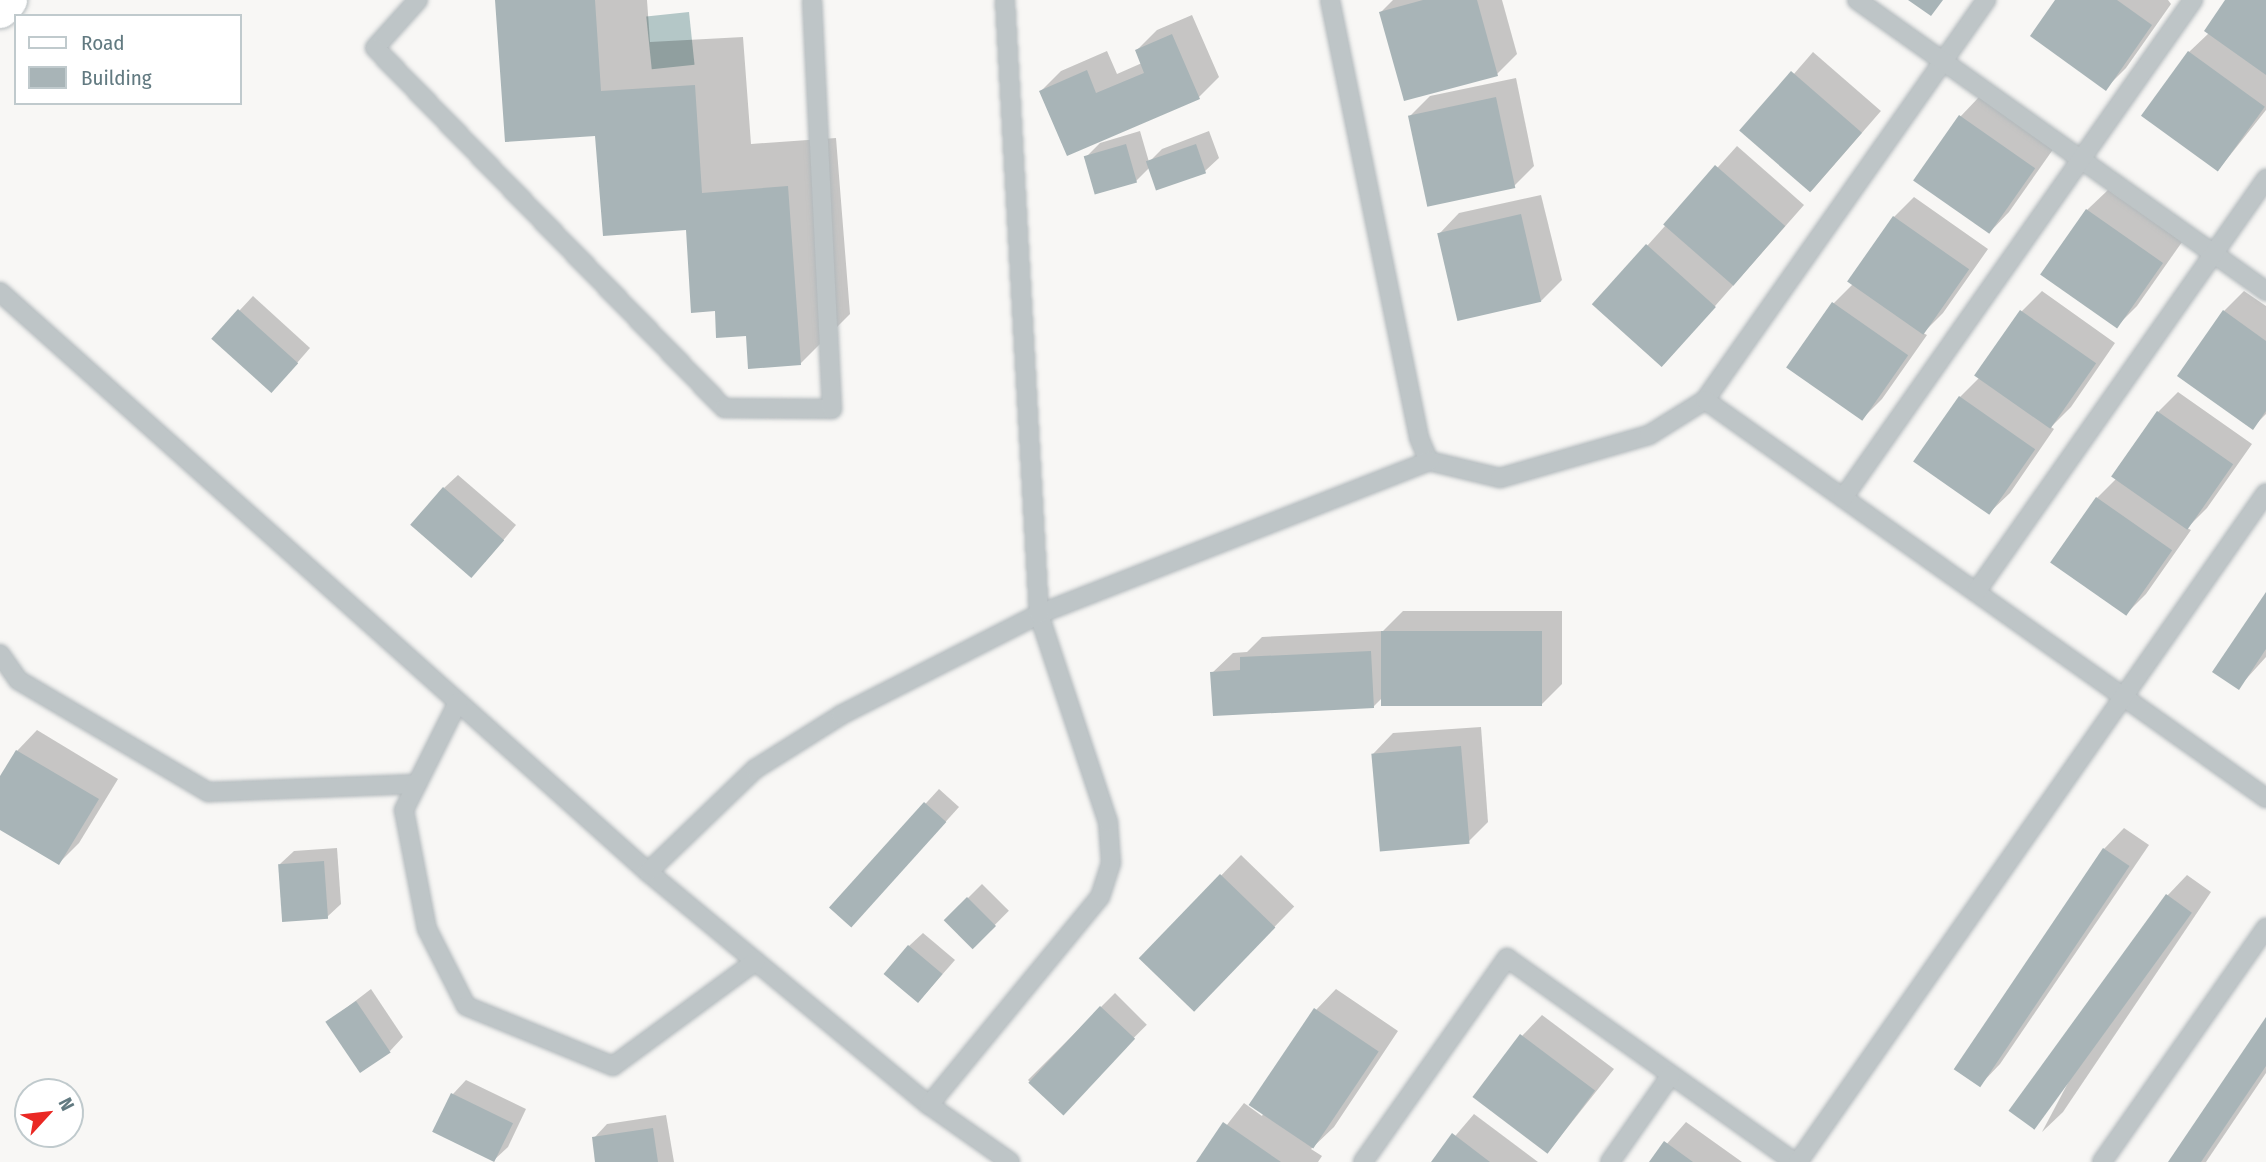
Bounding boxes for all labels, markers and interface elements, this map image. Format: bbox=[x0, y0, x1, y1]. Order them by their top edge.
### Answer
legend bbox=[14, 14, 242, 105]
text: Road bbox=[81, 30, 125, 56]
text: Building bbox=[81, 65, 152, 91]
north arrow bbox=[14, 1078, 84, 1148]
text: N bbox=[54, 1094, 79, 1114]

